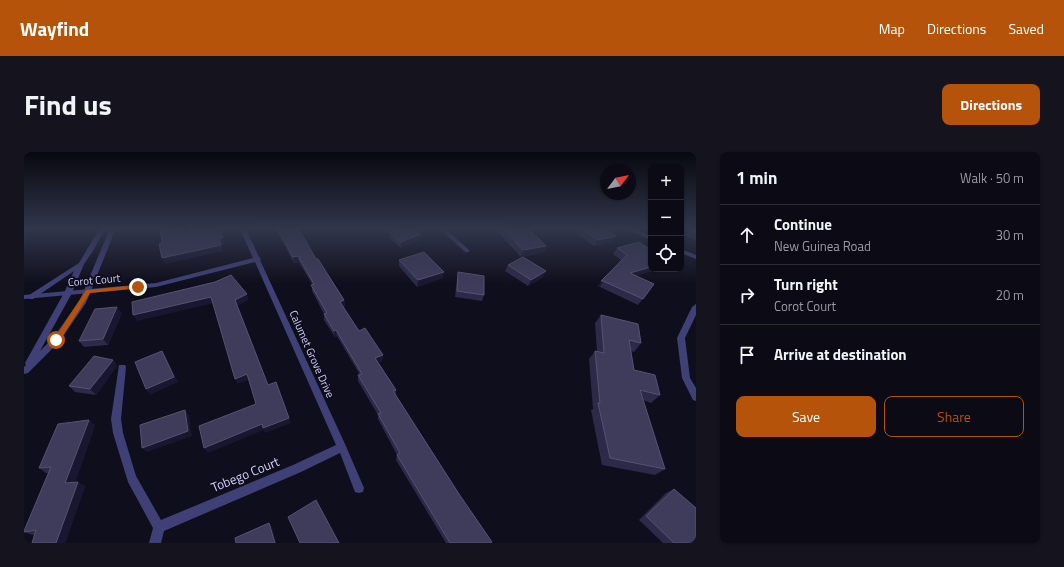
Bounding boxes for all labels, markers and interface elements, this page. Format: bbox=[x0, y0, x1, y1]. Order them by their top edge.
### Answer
text: Wayfind bbox=[20, 14, 89, 43]
text: Map bbox=[879, 18, 905, 39]
text: Directions bbox=[927, 18, 986, 39]
text: Saved bbox=[1008, 18, 1044, 39]
text: Find us bbox=[24, 83, 112, 126]
button: Directions bbox=[942, 84, 1040, 125]
north arrow bbox=[600, 164, 636, 200]
map controls bbox=[648, 164, 684, 272]
button: + bbox=[648, 164, 684, 200]
text: 1 min bbox=[736, 165, 777, 191]
text: Walk · 50 m bbox=[960, 168, 1024, 188]
button: − bbox=[648, 200, 684, 236]
text: Continue bbox=[774, 213, 832, 236]
icon: ahead bbox=[736, 224, 758, 246]
text: 30 m bbox=[996, 225, 1024, 245]
button: locate bbox=[648, 236, 684, 272]
text: New Guinea Road bbox=[774, 236, 871, 256]
street label: Corot Court bbox=[67, 270, 121, 290]
text: Turn right bbox=[774, 273, 838, 296]
route end bbox=[129, 278, 147, 296]
icon: right bbox=[736, 284, 758, 306]
text: 20 m bbox=[996, 285, 1024, 305]
text: Corot Court bbox=[774, 296, 836, 316]
street label: Calumet Grove Drive bbox=[286, 308, 339, 401]
route start bbox=[47, 331, 65, 349]
text: Arrive at destination bbox=[774, 343, 907, 366]
icon: arrive bbox=[736, 344, 758, 366]
button: Save bbox=[736, 396, 876, 437]
button: Share bbox=[884, 396, 1024, 437]
street label: Tobego Court bbox=[208, 451, 283, 497]

